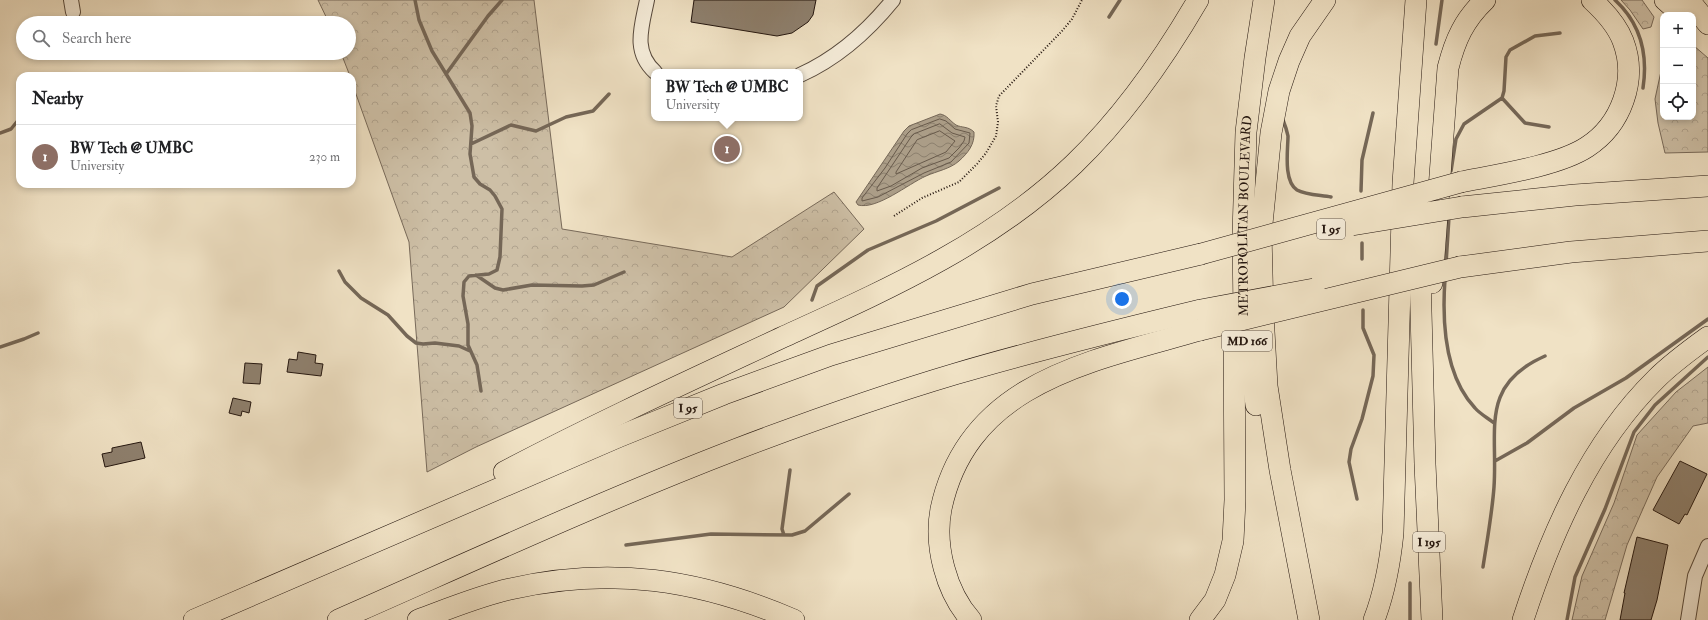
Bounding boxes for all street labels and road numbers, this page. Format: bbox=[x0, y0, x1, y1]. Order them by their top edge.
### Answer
street label: METROPOLITAN BOULEVARD bbox=[1235, 114, 1256, 316]
road number: I 95 bbox=[1317, 219, 1345, 239]
road number: MD 166 bbox=[1222, 331, 1272, 351]
road number: I 95 bbox=[674, 398, 702, 418]
road number: I 195 bbox=[1413, 532, 1445, 552]

